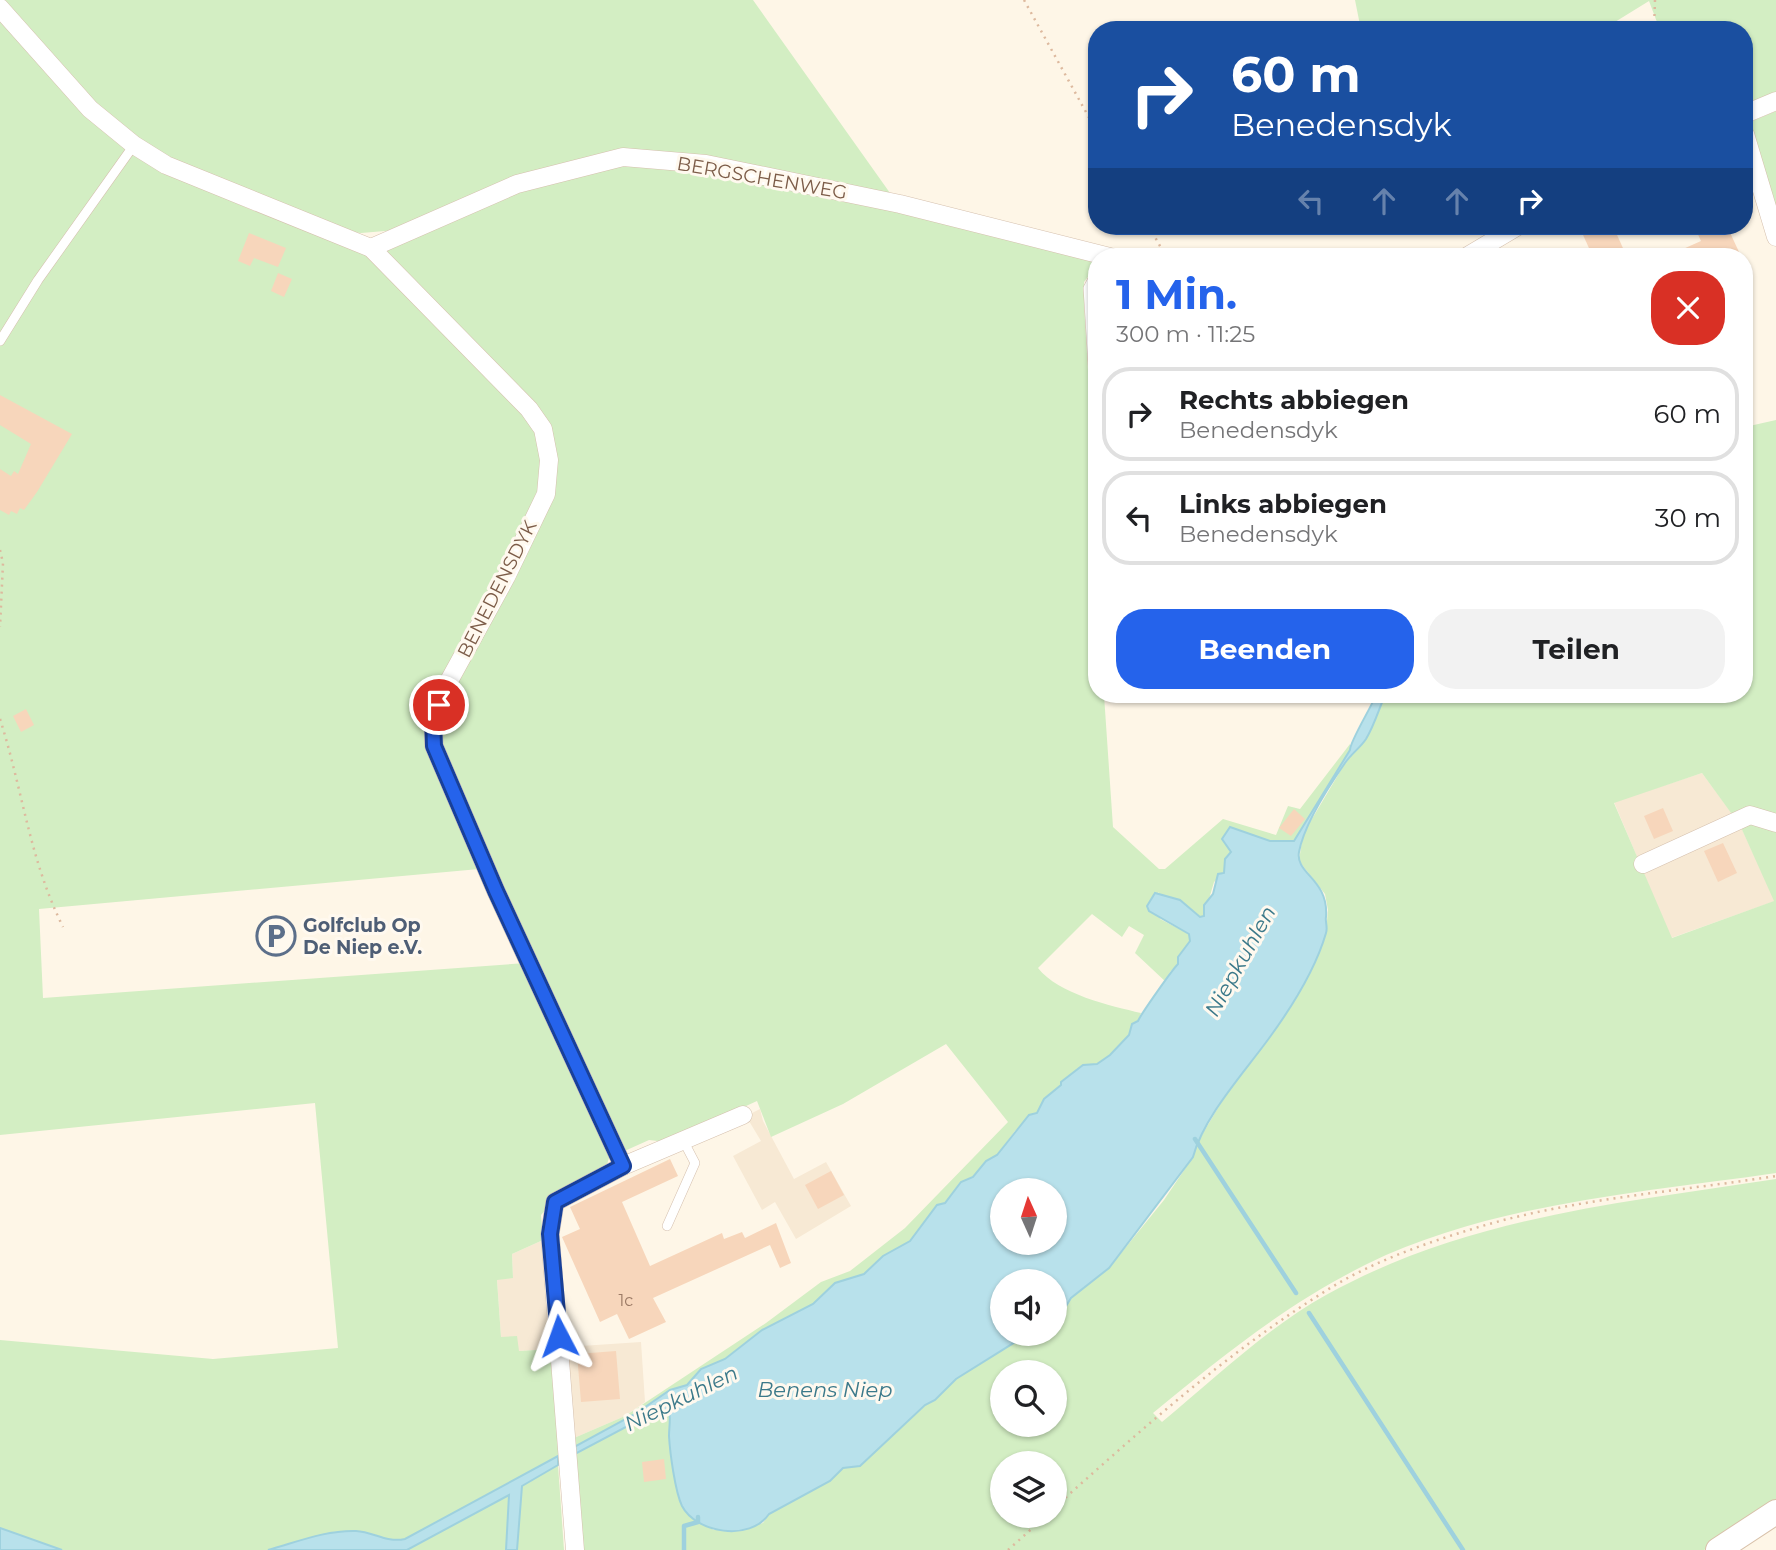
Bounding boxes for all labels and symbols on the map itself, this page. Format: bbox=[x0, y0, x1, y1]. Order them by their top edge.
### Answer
street label: BERGSCHENWEG bbox=[675, 152, 849, 204]
street label: BENEDENSDYK bbox=[452, 516, 542, 662]
pin bbox=[409, 675, 469, 735]
water label: Niepkuhlen bbox=[1199, 901, 1281, 1021]
place label: Golfclub Op De Niep e.V. bbox=[303, 914, 422, 959]
parking icon: Golfclub Op De Niep e.V. bbox=[255, 915, 297, 957]
north arrow bbox=[990, 1178, 1068, 1255]
house number: 1c bbox=[619, 1291, 633, 1310]
position arrow bbox=[522, 1299, 596, 1373]
water label: Niepkuhlen bbox=[620, 1360, 742, 1436]
water label: Benens Niep bbox=[758, 1377, 893, 1402]

